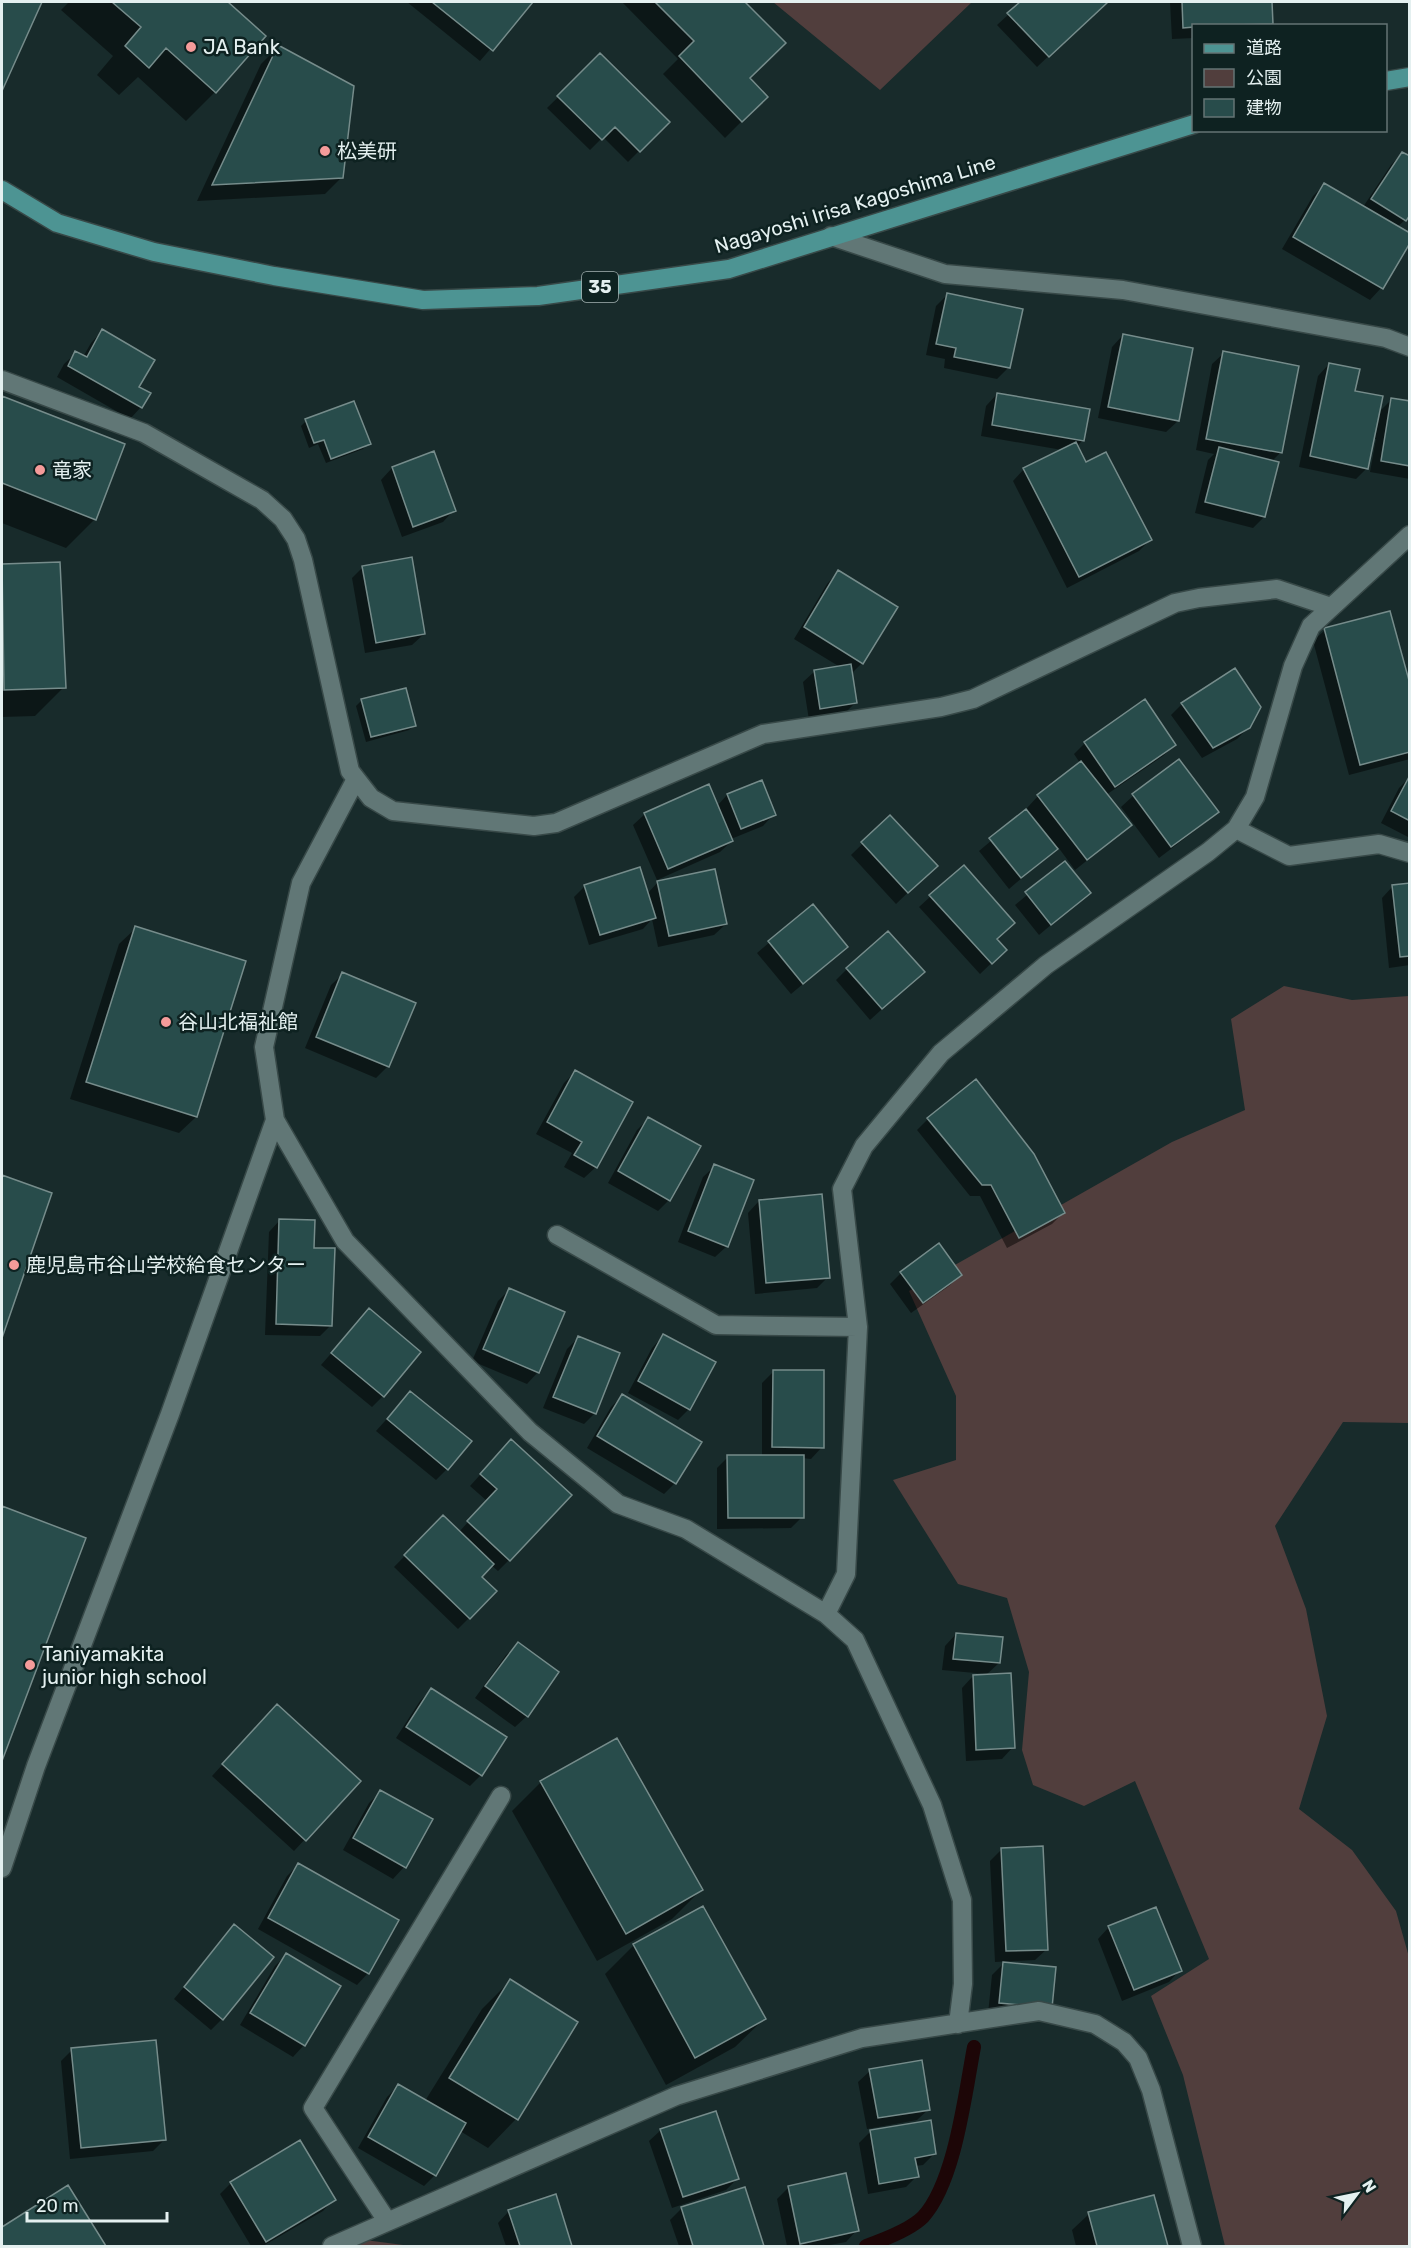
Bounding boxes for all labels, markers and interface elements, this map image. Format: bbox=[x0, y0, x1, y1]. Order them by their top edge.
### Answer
legend bbox=[1192, 24, 1387, 132]
place label: JA Bank bbox=[203, 35, 281, 59]
text: 道路 bbox=[1246, 37, 1282, 59]
marker: JA Bank bbox=[184, 40, 198, 54]
text: 公園 bbox=[1246, 67, 1282, 89]
text: 建物 bbox=[1246, 97, 1282, 119]
place label: 松美研 bbox=[337, 139, 397, 163]
marker: 松美研 bbox=[318, 144, 332, 158]
street label: Nagayoshi Irisa Kagoshima Line bbox=[712, 150, 998, 258]
road number: 35 bbox=[582, 272, 618, 302]
place label: 竜家 bbox=[52, 458, 92, 482]
marker: 竜家 bbox=[33, 463, 47, 477]
place label: 谷山北福祉館 bbox=[178, 1010, 298, 1034]
marker: 谷山北福祉館 bbox=[159, 1015, 173, 1029]
place label: 鹿児島市谷山学校給食センター bbox=[26, 1253, 306, 1277]
marker: 鹿児島市谷山学校給食センター bbox=[7, 1258, 21, 1272]
place label: Taniyamakita junior high school bbox=[41, 1642, 207, 1689]
marker: Taniyamakita junior high school bbox=[23, 1658, 37, 1672]
north arrow bbox=[1327, 2164, 1387, 2224]
text: N bbox=[1358, 2176, 1380, 2196]
scale bar bbox=[27, 2185, 166, 2223]
text: 20 m bbox=[36, 2195, 78, 2217]

